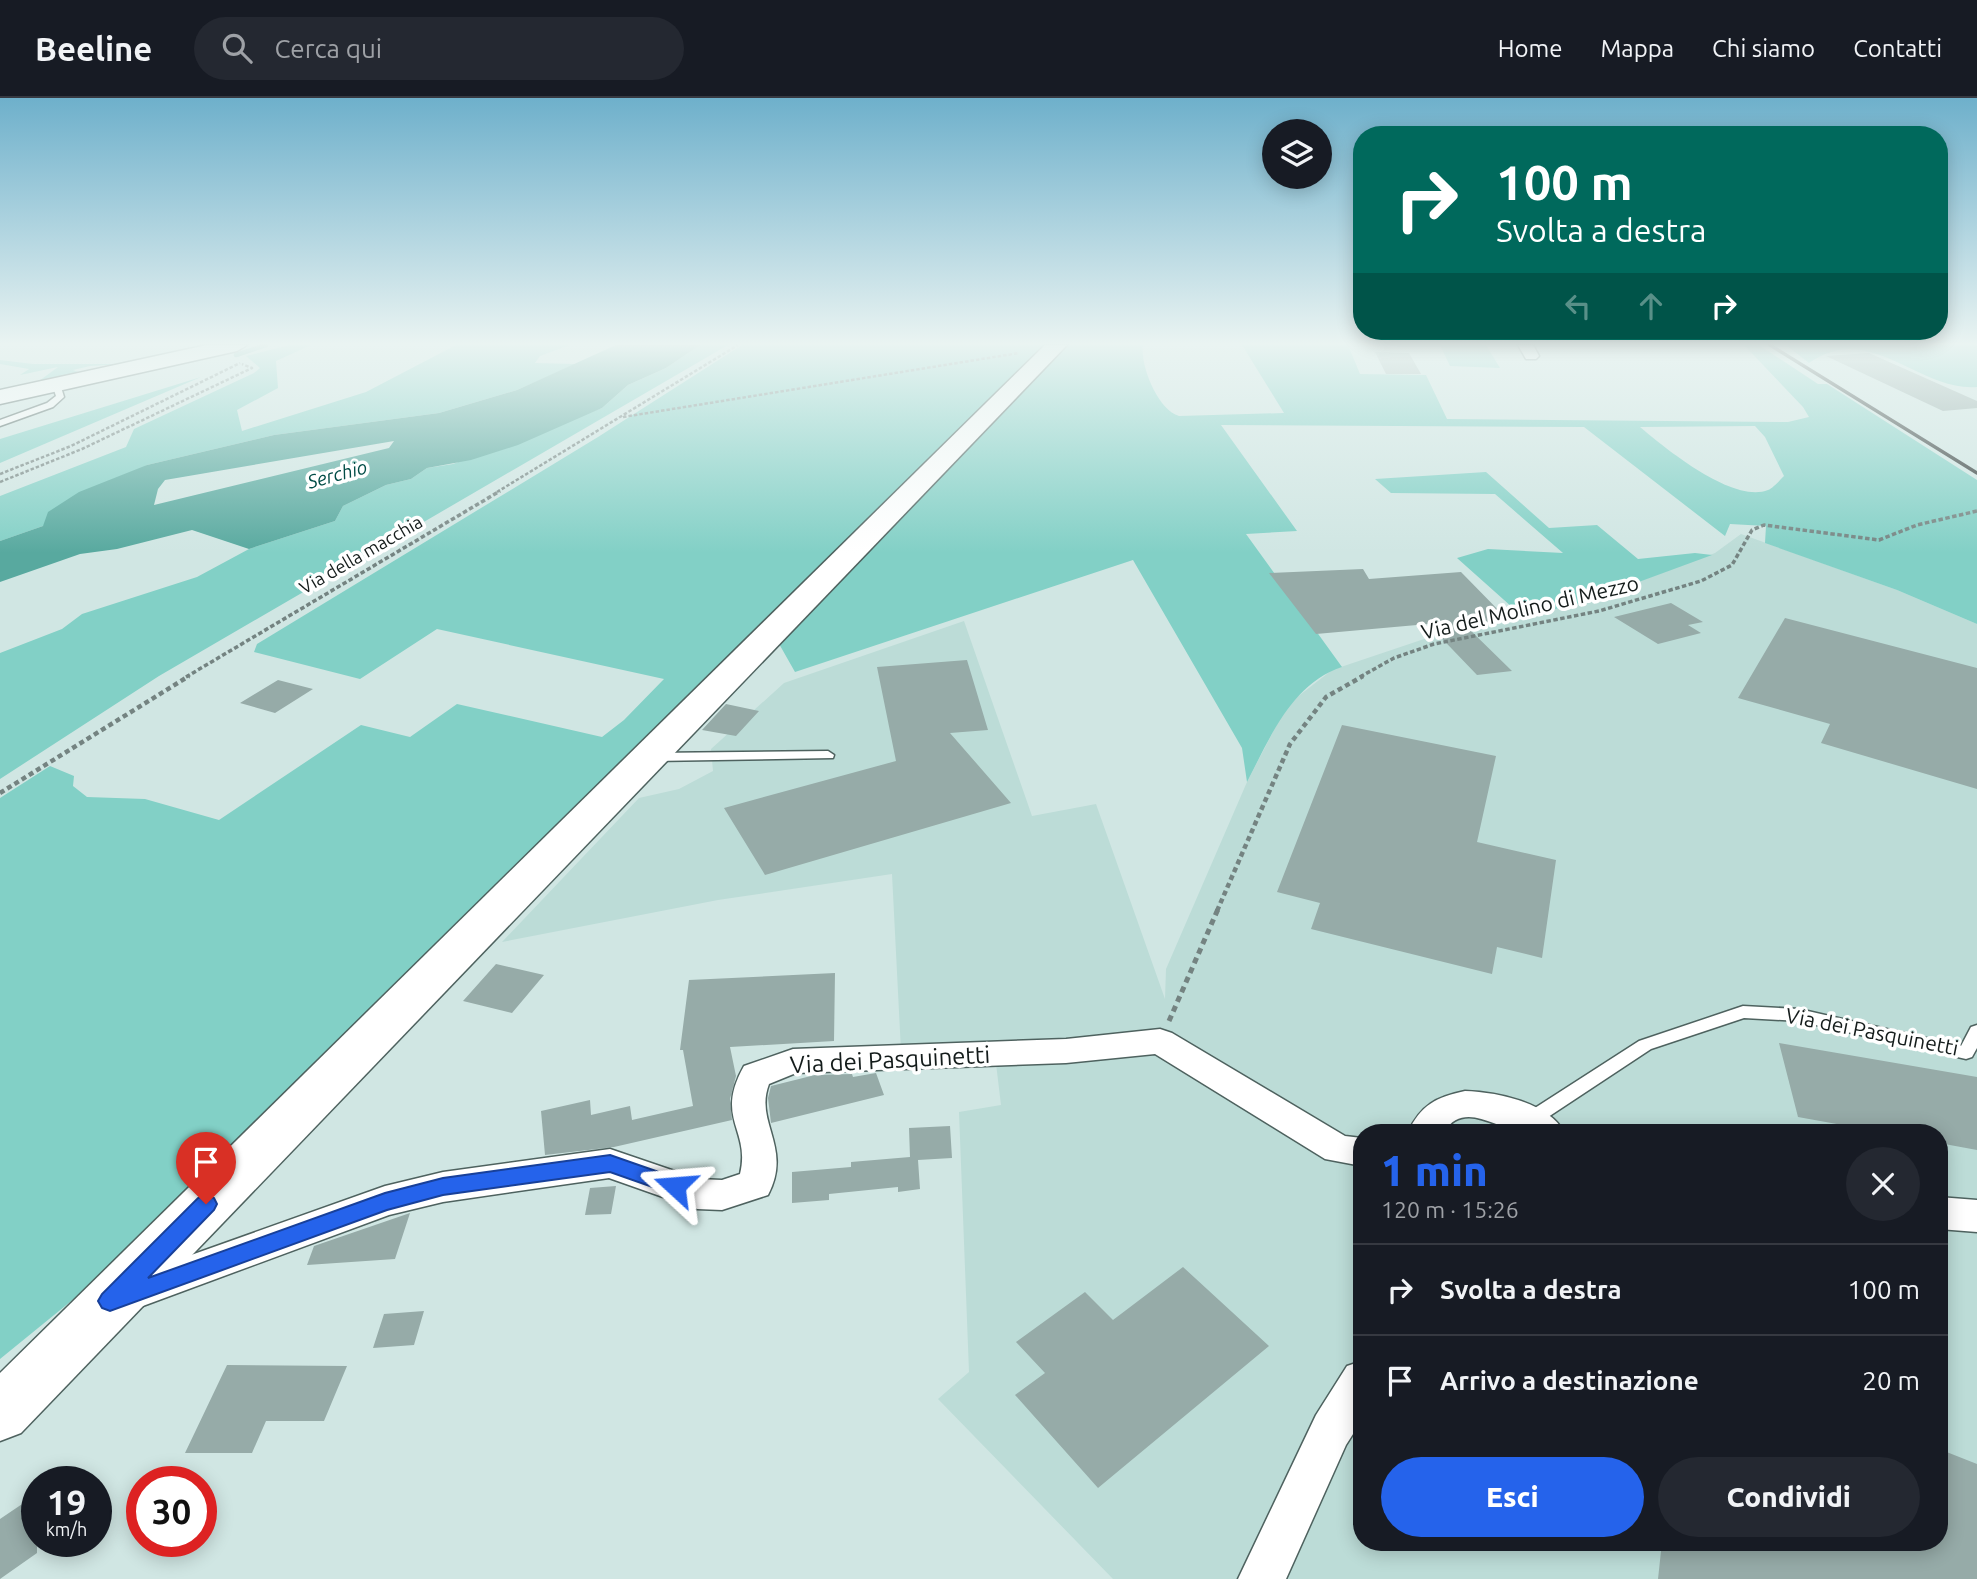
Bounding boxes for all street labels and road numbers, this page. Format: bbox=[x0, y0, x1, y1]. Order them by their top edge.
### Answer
street label: Via della macchia bbox=[296, 511, 425, 597]
street label: Via del Molino di Mezzo bbox=[1419, 570, 1641, 644]
street label: Via dei Pasquinetti bbox=[1784, 1003, 1961, 1060]
street label: Via dei Pasquinetti bbox=[789, 1041, 991, 1078]

